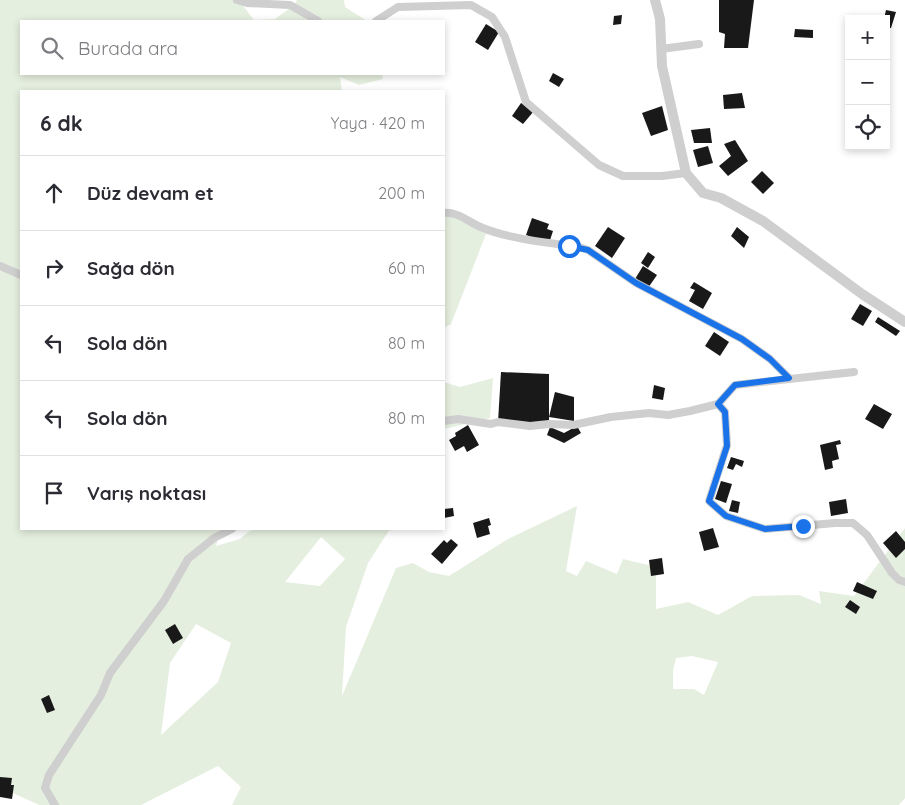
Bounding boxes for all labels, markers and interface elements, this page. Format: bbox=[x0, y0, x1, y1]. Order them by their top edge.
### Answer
map controls bbox=[845, 15, 890, 150]
button: + bbox=[845, 15, 890, 60]
search box bbox=[20, 20, 445, 75]
icon: search bbox=[38, 34, 66, 62]
text: Burada ara bbox=[78, 36, 178, 60]
button: − bbox=[845, 60, 890, 105]
button: locate bbox=[845, 105, 890, 150]
text: 6 dk bbox=[40, 110, 83, 136]
text: Yaya · 420 m bbox=[330, 113, 425, 133]
icon: ahead bbox=[40, 179, 68, 207]
text: Düz devam et bbox=[87, 181, 214, 205]
text: 200 m bbox=[378, 183, 425, 203]
route start bbox=[558, 235, 581, 258]
icon: right bbox=[40, 254, 68, 282]
text: Sağa dön bbox=[87, 256, 175, 280]
text: 60 m bbox=[388, 258, 425, 278]
icon: left bbox=[40, 329, 68, 357]
text: Sola dön bbox=[87, 331, 168, 355]
text: 80 m bbox=[388, 333, 425, 353]
icon: left bbox=[40, 404, 68, 432]
text: Sola dön bbox=[87, 406, 168, 430]
text: 80 m bbox=[388, 408, 425, 428]
icon: arrive bbox=[40, 479, 68, 507]
text: Varış noktası bbox=[87, 481, 206, 505]
route end bbox=[792, 515, 815, 538]

